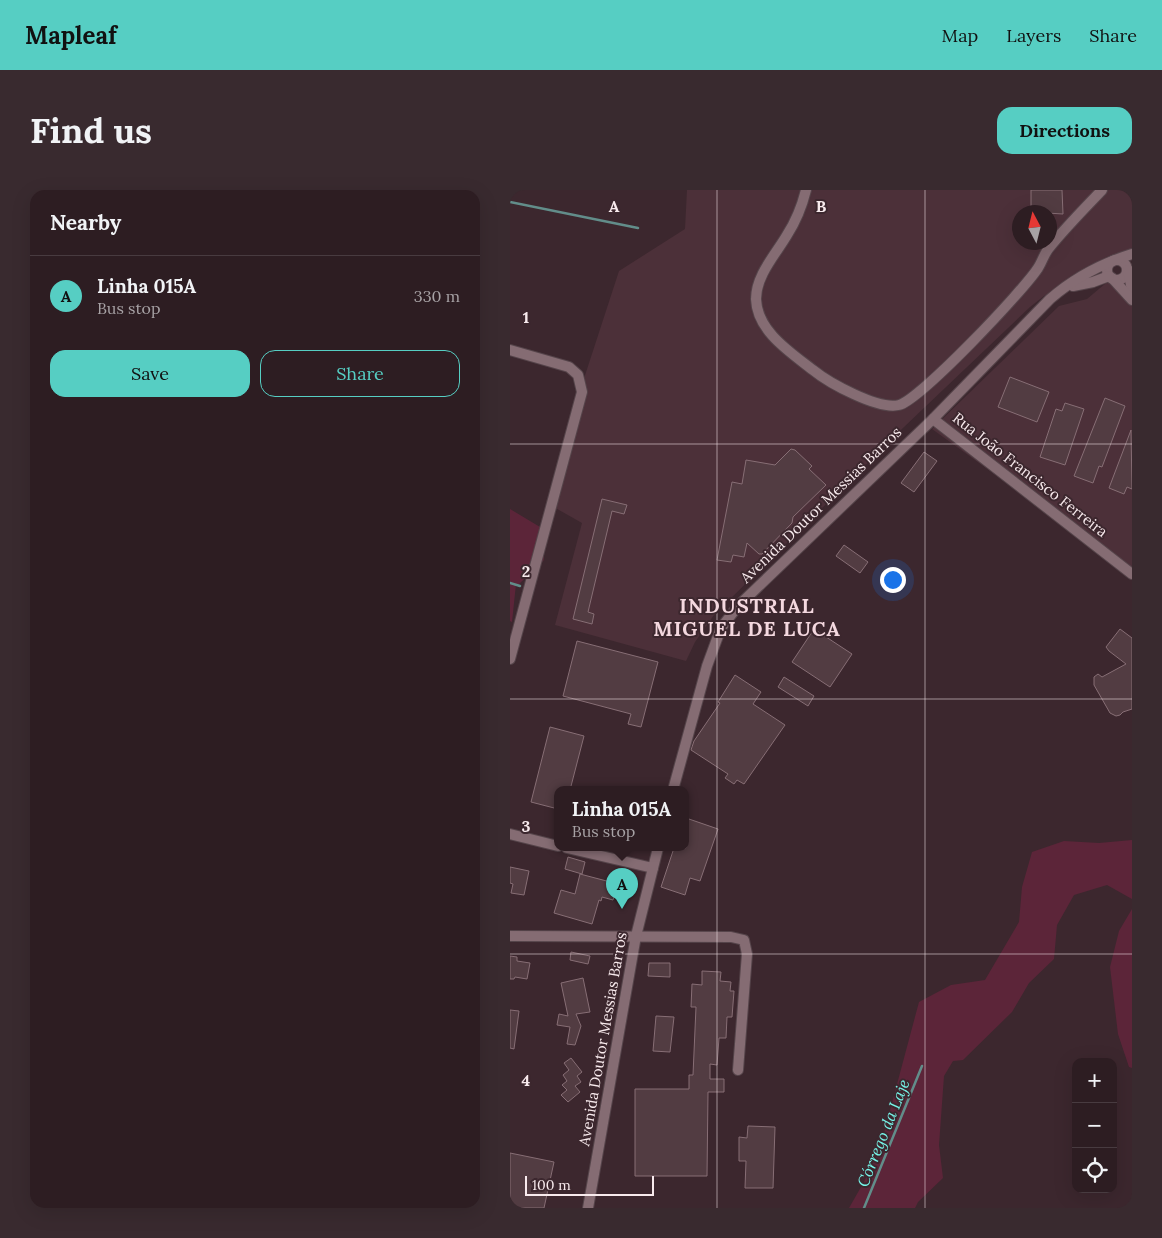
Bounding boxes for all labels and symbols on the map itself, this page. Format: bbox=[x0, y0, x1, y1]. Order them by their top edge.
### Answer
text: A bbox=[609, 196, 620, 216]
text: B bbox=[816, 196, 827, 216]
north arrow bbox=[1012, 205, 1057, 250]
text: 1 bbox=[523, 307, 529, 327]
street label: Rua João Francisco Ferreira bbox=[949, 408, 1112, 541]
street label: Avenida Doutor Messias Barros bbox=[735, 422, 905, 587]
text: 2 bbox=[522, 561, 530, 581]
your location bbox=[880, 567, 906, 593]
district label: INDUSTRIAL MIGUEL DE LUCA bbox=[653, 593, 841, 641]
text: 3 bbox=[522, 816, 531, 836]
pin: A bbox=[606, 868, 638, 909]
street label: Avenida Doutor Messias Barros bbox=[574, 930, 631, 1148]
text: 4 bbox=[522, 1070, 531, 1090]
water label: Córrego da Laje bbox=[852, 1076, 914, 1190]
scale bar bbox=[525, 1173, 654, 1196]

